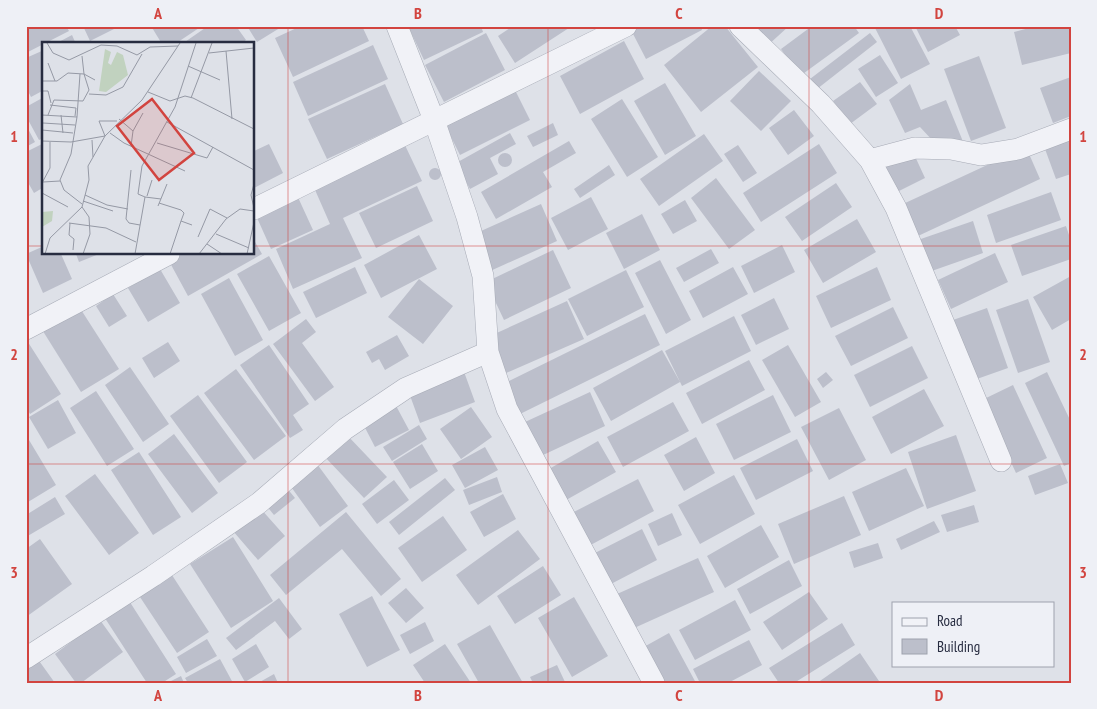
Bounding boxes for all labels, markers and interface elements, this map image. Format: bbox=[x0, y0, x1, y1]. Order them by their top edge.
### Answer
text: A bbox=[153, 3, 163, 23]
text: B bbox=[414, 3, 422, 23]
text: C bbox=[675, 3, 683, 23]
text: D bbox=[935, 3, 944, 23]
inset map bbox=[42, 42, 255, 255]
text: 1 bbox=[10, 126, 18, 146]
text: 1 bbox=[1079, 126, 1087, 146]
text: 2 bbox=[10, 344, 18, 364]
text: 2 bbox=[1079, 344, 1087, 364]
text: 3 bbox=[10, 562, 18, 582]
text: 3 bbox=[1079, 562, 1087, 582]
legend bbox=[892, 602, 1054, 666]
text: Road bbox=[937, 611, 963, 630]
text: Building bbox=[937, 637, 980, 656]
text: A bbox=[153, 685, 163, 705]
text: B bbox=[414, 685, 422, 705]
text: C bbox=[675, 685, 683, 705]
text: D bbox=[935, 685, 944, 705]

